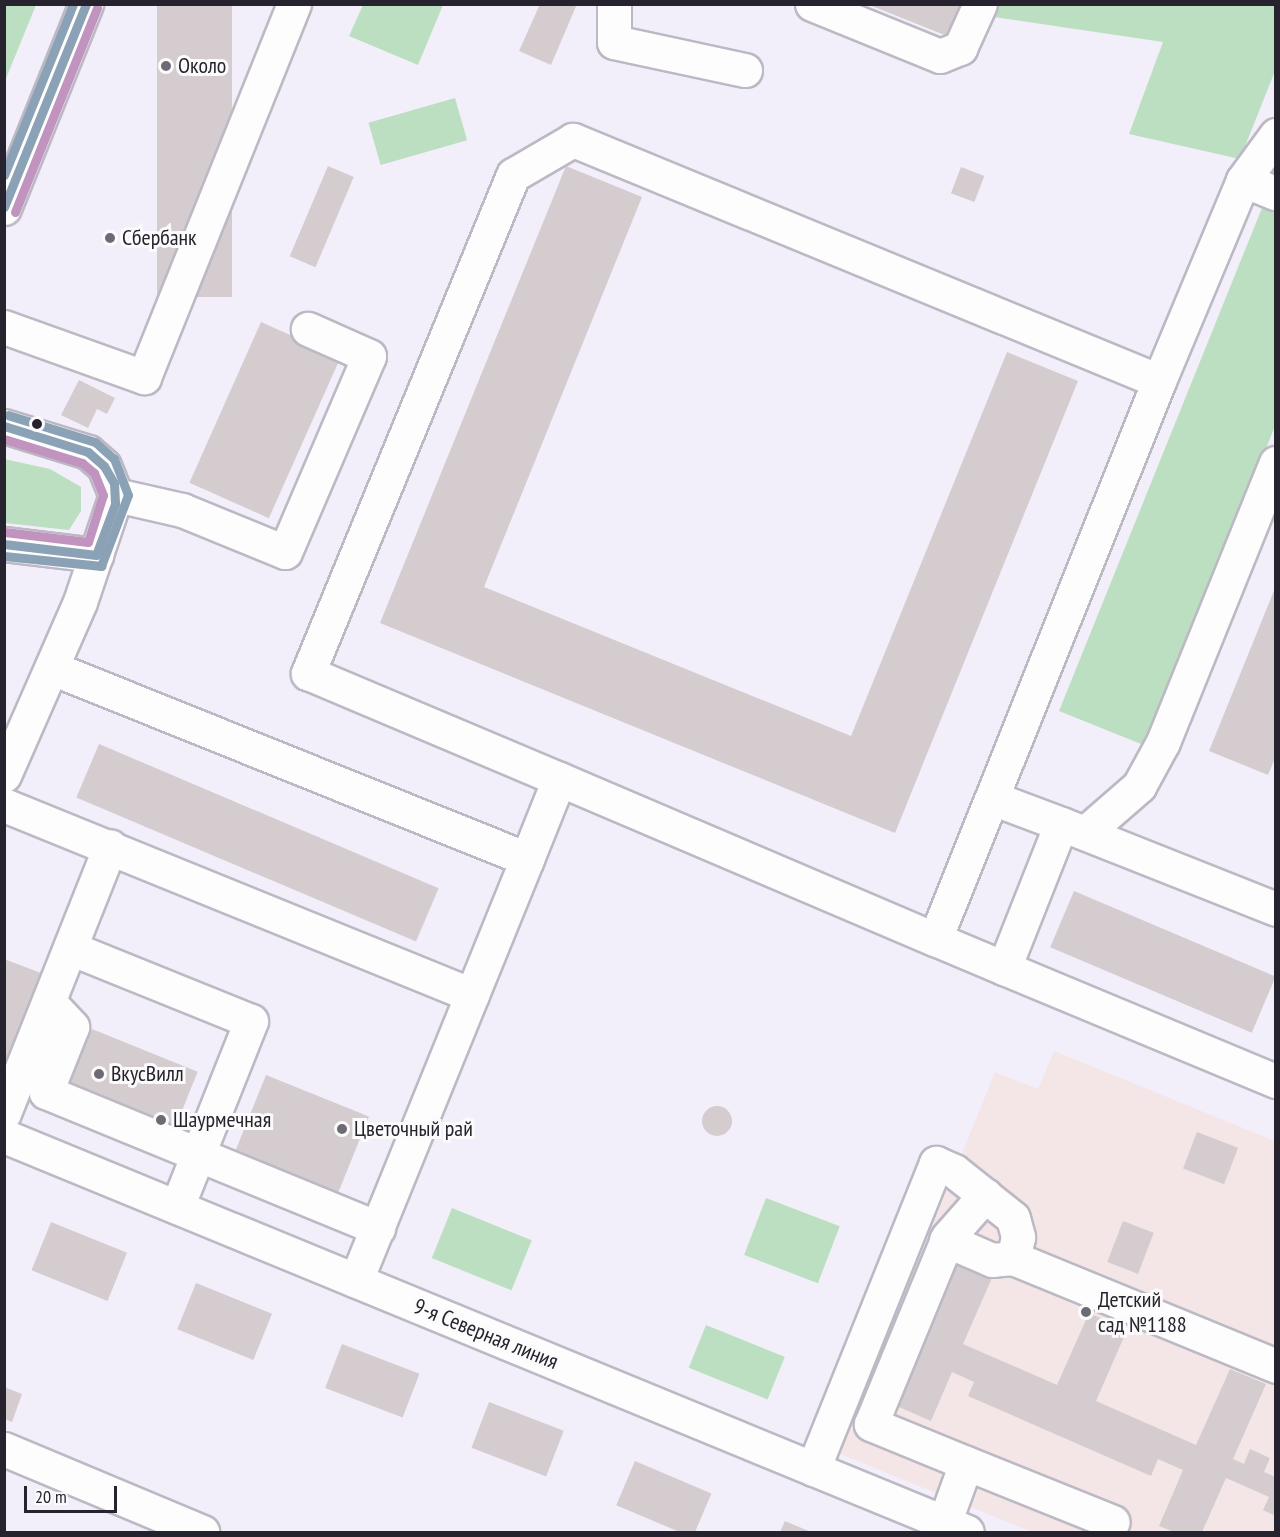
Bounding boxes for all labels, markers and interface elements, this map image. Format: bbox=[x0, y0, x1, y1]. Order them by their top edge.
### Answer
place label: Около bbox=[178, 53, 226, 79]
marker: Около bbox=[159, 59, 173, 73]
place label: Сбербанк bbox=[122, 225, 197, 251]
marker: Сбербанк bbox=[103, 231, 117, 245]
unlabelled marker bbox=[31, 418, 43, 430]
place label: ВкусВилл bbox=[111, 1061, 184, 1087]
marker: ВкусВилл bbox=[92, 1067, 106, 1081]
place label: Шаурмечная bbox=[173, 1107, 271, 1133]
marker: Шаурмечная bbox=[154, 1113, 168, 1127]
place label: Цветочный рай bbox=[354, 1116, 473, 1142]
marker: Цветочный рай bbox=[335, 1122, 349, 1136]
place label: Детский сад №1188 bbox=[1098, 1286, 1187, 1338]
street label: 9-я Северная линия bbox=[410, 1293, 562, 1375]
marker: Детский сад №1188 bbox=[1079, 1305, 1093, 1319]
scale bar bbox=[27, 1474, 120, 1512]
text: 20 m bbox=[35, 1485, 67, 1508]

